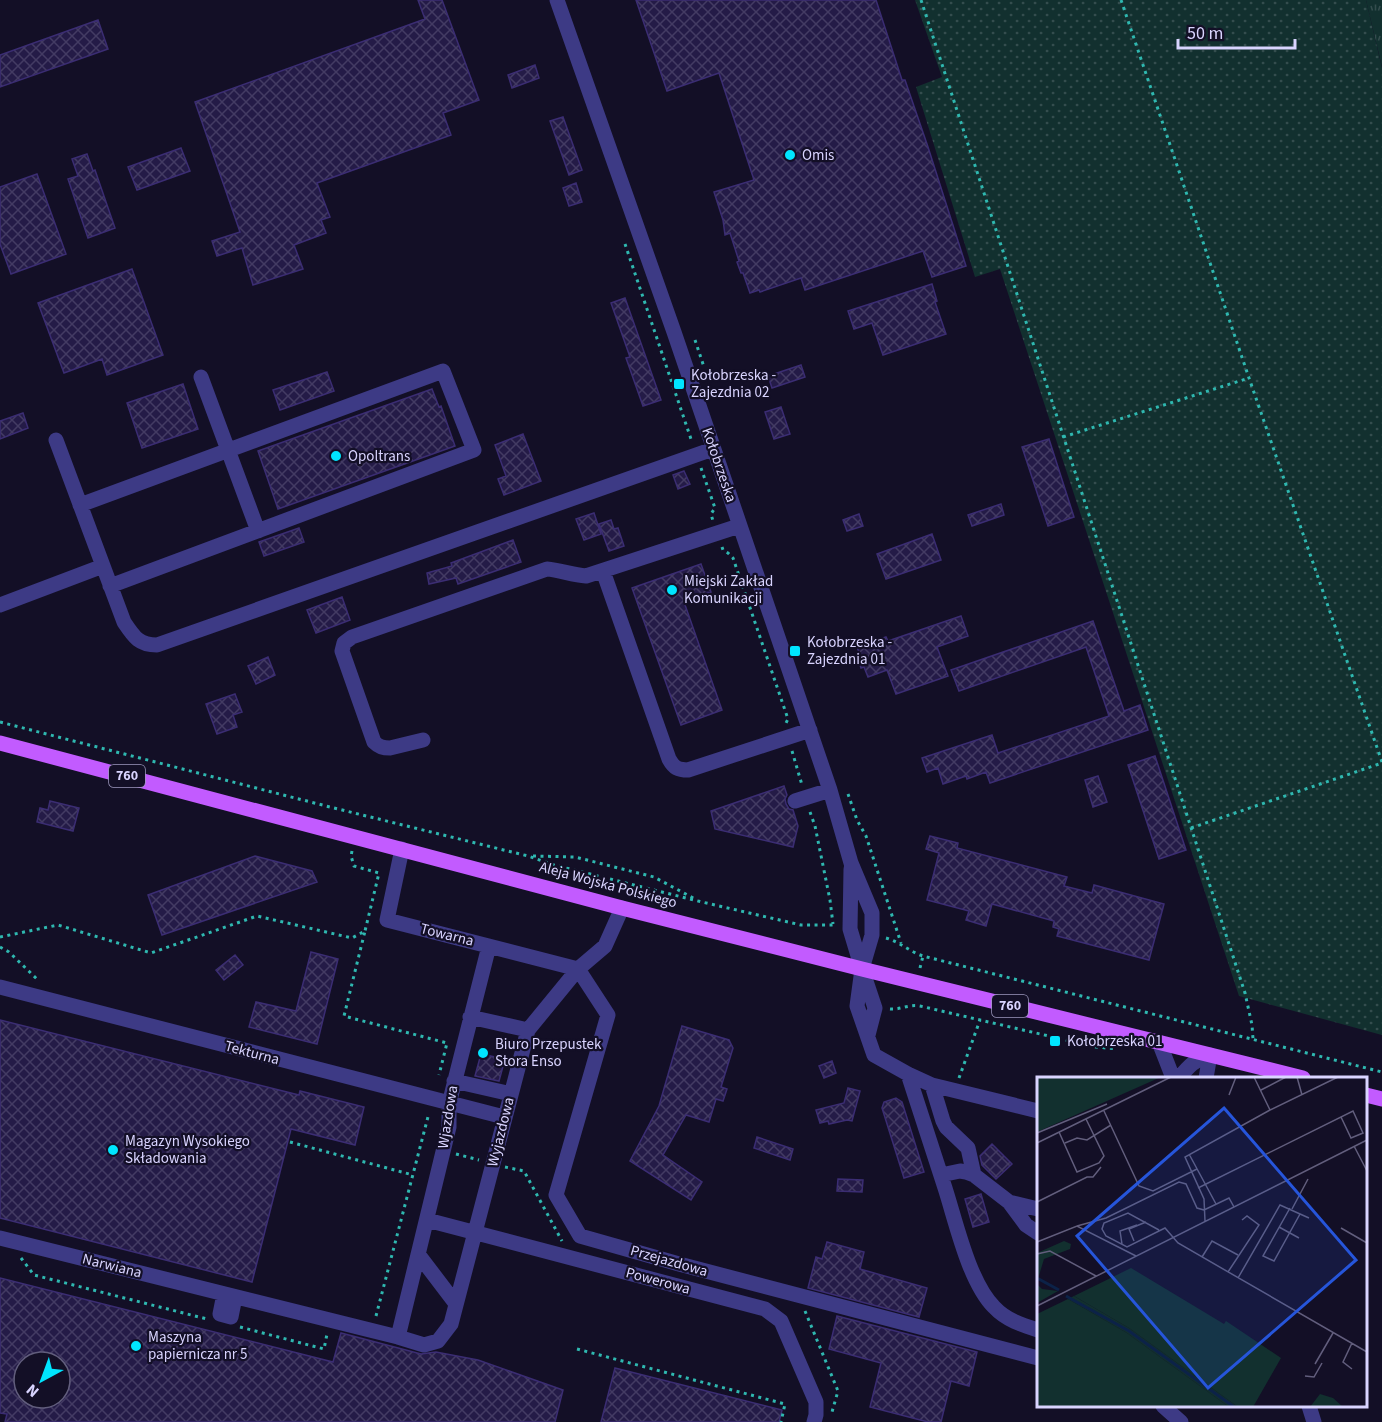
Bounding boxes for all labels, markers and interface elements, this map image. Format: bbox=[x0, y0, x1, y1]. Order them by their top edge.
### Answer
scale bar bbox=[1178, 12, 1295, 50]
text: 50 m bbox=[1187, 21, 1223, 46]
place label: Omis bbox=[802, 145, 834, 166]
marker: Omis bbox=[783, 148, 797, 162]
place label: Kołobrzeska - Zajezdnia 02 bbox=[691, 365, 777, 403]
marker: Kołobrzeska - Zajezdnia 02 bbox=[672, 377, 686, 391]
street label: Kołobrzeska bbox=[696, 425, 742, 505]
place label: Opoltrans bbox=[348, 446, 410, 467]
marker: Opoltrans bbox=[329, 449, 343, 463]
place label: Miejski Zakład Komunikacji bbox=[684, 571, 773, 609]
marker: Miejski Zakład Komunikacji bbox=[665, 583, 679, 597]
place label: Kołobrzeska - Zajezdnia 01 bbox=[807, 632, 893, 670]
marker: Kołobrzeska - Zajezdnia 01 bbox=[788, 644, 802, 658]
road number: 760 bbox=[109, 765, 145, 787]
street label: Aleja Wojska Polskiego bbox=[537, 857, 679, 913]
street label: Towarna bbox=[418, 918, 476, 952]
road number: 760 bbox=[992, 995, 1028, 1017]
place label: Kołobrzeska 01 bbox=[1067, 1031, 1162, 1052]
place label: Biuro Przepustek Stora Enso bbox=[495, 1034, 602, 1072]
marker: Kołobrzeska 01 bbox=[1048, 1034, 1062, 1048]
street label: Tekturna bbox=[222, 1036, 282, 1070]
marker: Biuro Przepustek Stora Enso bbox=[476, 1046, 490, 1060]
inset map bbox=[1037, 1077, 1367, 1407]
street label: Wjazdowa bbox=[433, 1084, 463, 1150]
street label: Wyjazdowa bbox=[482, 1095, 520, 1169]
place label: Magazyn Wysokiego Składowania bbox=[125, 1131, 250, 1169]
marker: Magazyn Wysokiego Składowania bbox=[106, 1143, 120, 1157]
street label: Przejazdowa bbox=[628, 1240, 710, 1282]
street label: Narwiana bbox=[80, 1248, 144, 1284]
street label: Powerowa bbox=[624, 1262, 692, 1300]
place label: Maszyna papiernicza nr 5 bbox=[148, 1327, 248, 1365]
marker: Maszyna papiernicza nr 5 bbox=[129, 1339, 143, 1353]
north arrow bbox=[12, 1350, 72, 1410]
text: N bbox=[22, 1379, 44, 1402]

